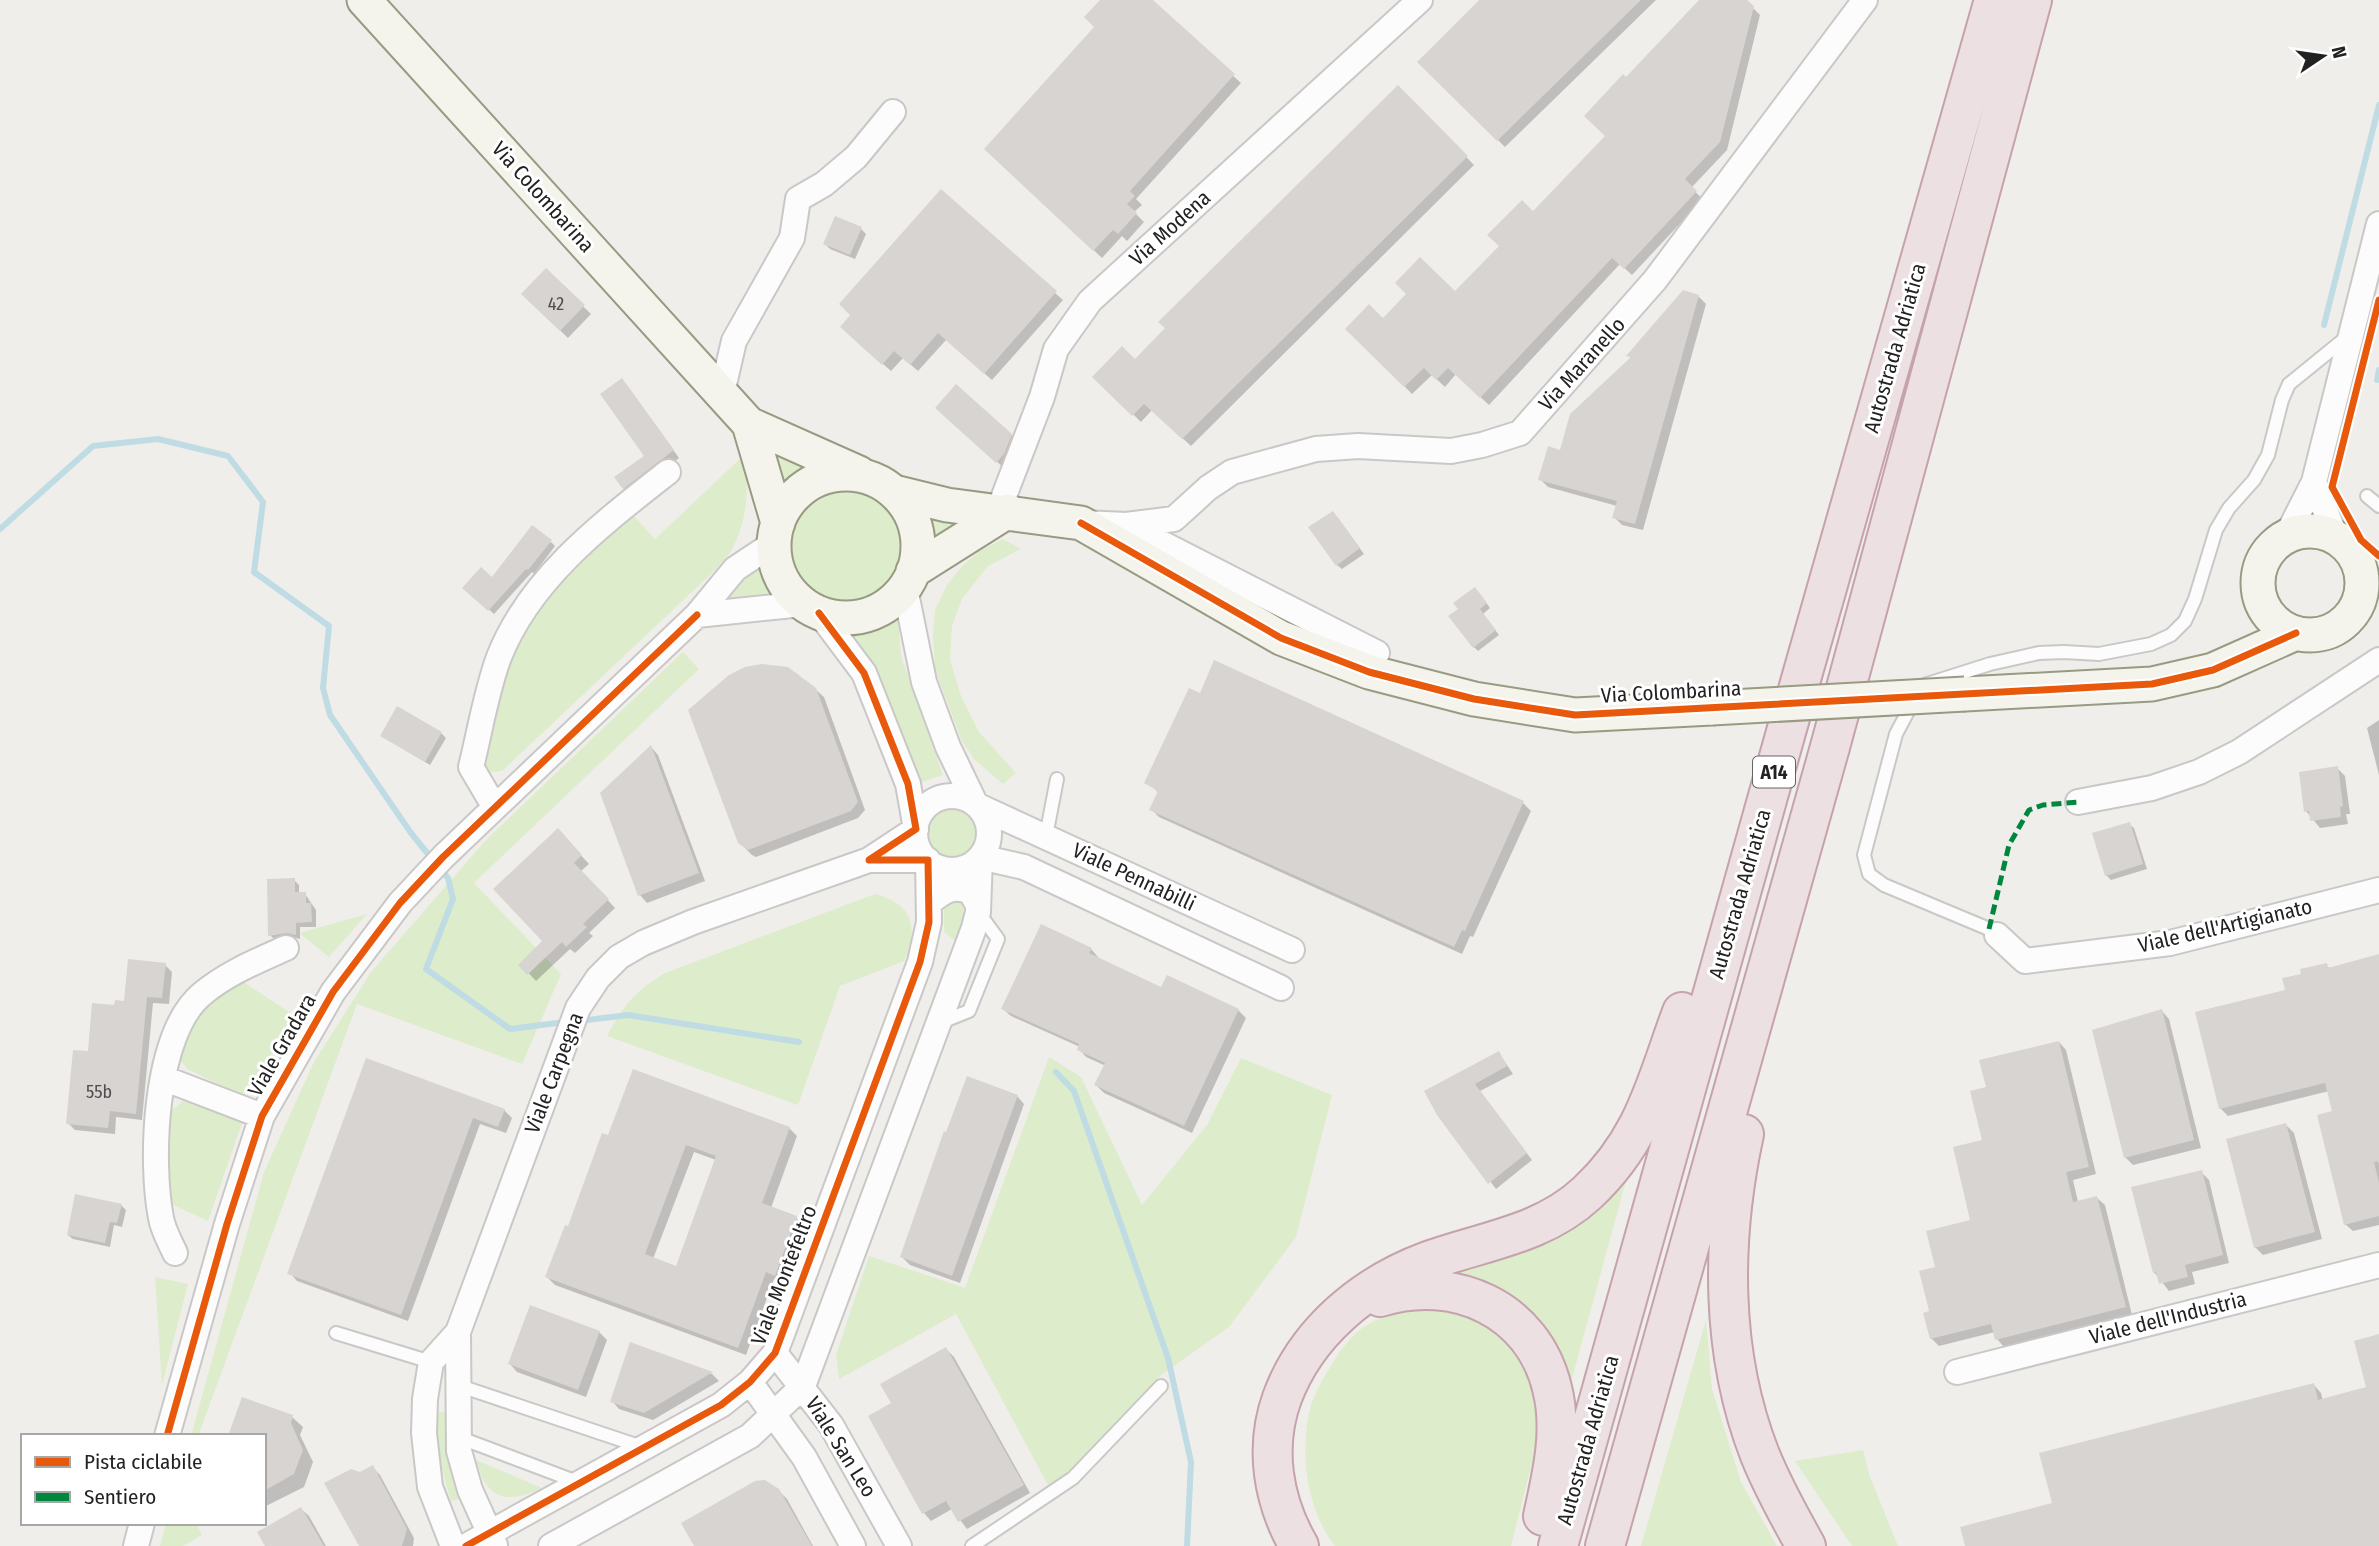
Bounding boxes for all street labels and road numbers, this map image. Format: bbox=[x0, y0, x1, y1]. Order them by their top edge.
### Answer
street label: Via Colombarina bbox=[486, 136, 600, 258]
street label: Via Modena bbox=[1124, 185, 1216, 271]
street label: Autostrada Adriatica bbox=[1858, 260, 1932, 436]
street label: Via Maranello bbox=[1533, 312, 1631, 416]
street label: Via Colombarina bbox=[1600, 675, 1742, 709]
road number: A14 bbox=[1753, 757, 1795, 788]
street label: Autostrada Adriatica bbox=[1703, 806, 1777, 982]
street label: Viale Pennabilli bbox=[1068, 837, 1200, 917]
street label: Viale dell'Artigianato bbox=[2135, 893, 2315, 959]
street label: Viale Gradara bbox=[242, 989, 322, 1101]
street label: Viale Carpegna bbox=[519, 1009, 589, 1137]
street label: Viale Montefeltro bbox=[745, 1201, 823, 1349]
street label: Viale dell'Industria bbox=[2087, 1286, 2249, 1350]
street label: Autostrada Adriatica bbox=[1551, 1352, 1625, 1528]
street label: Viale San Leo bbox=[800, 1392, 882, 1502]

